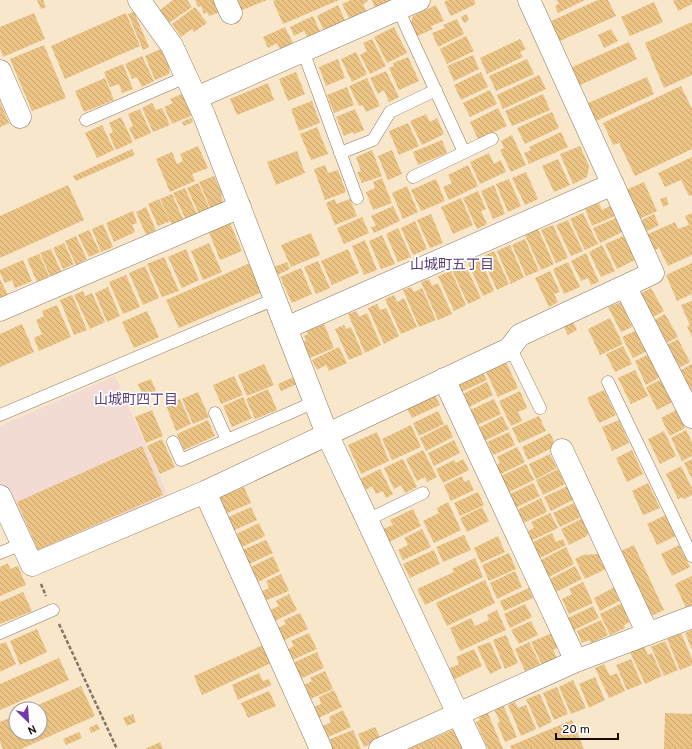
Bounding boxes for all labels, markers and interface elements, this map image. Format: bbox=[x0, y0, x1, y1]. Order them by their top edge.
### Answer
district label: 山城町五丁目 bbox=[410, 257, 494, 274]
district label: 山城町四丁目 bbox=[94, 392, 178, 409]
north arrow bbox=[8, 701, 48, 741]
scale bar bbox=[556, 715, 618, 741]
text: N bbox=[25, 721, 38, 737]
text: 20 m bbox=[562, 722, 590, 738]

